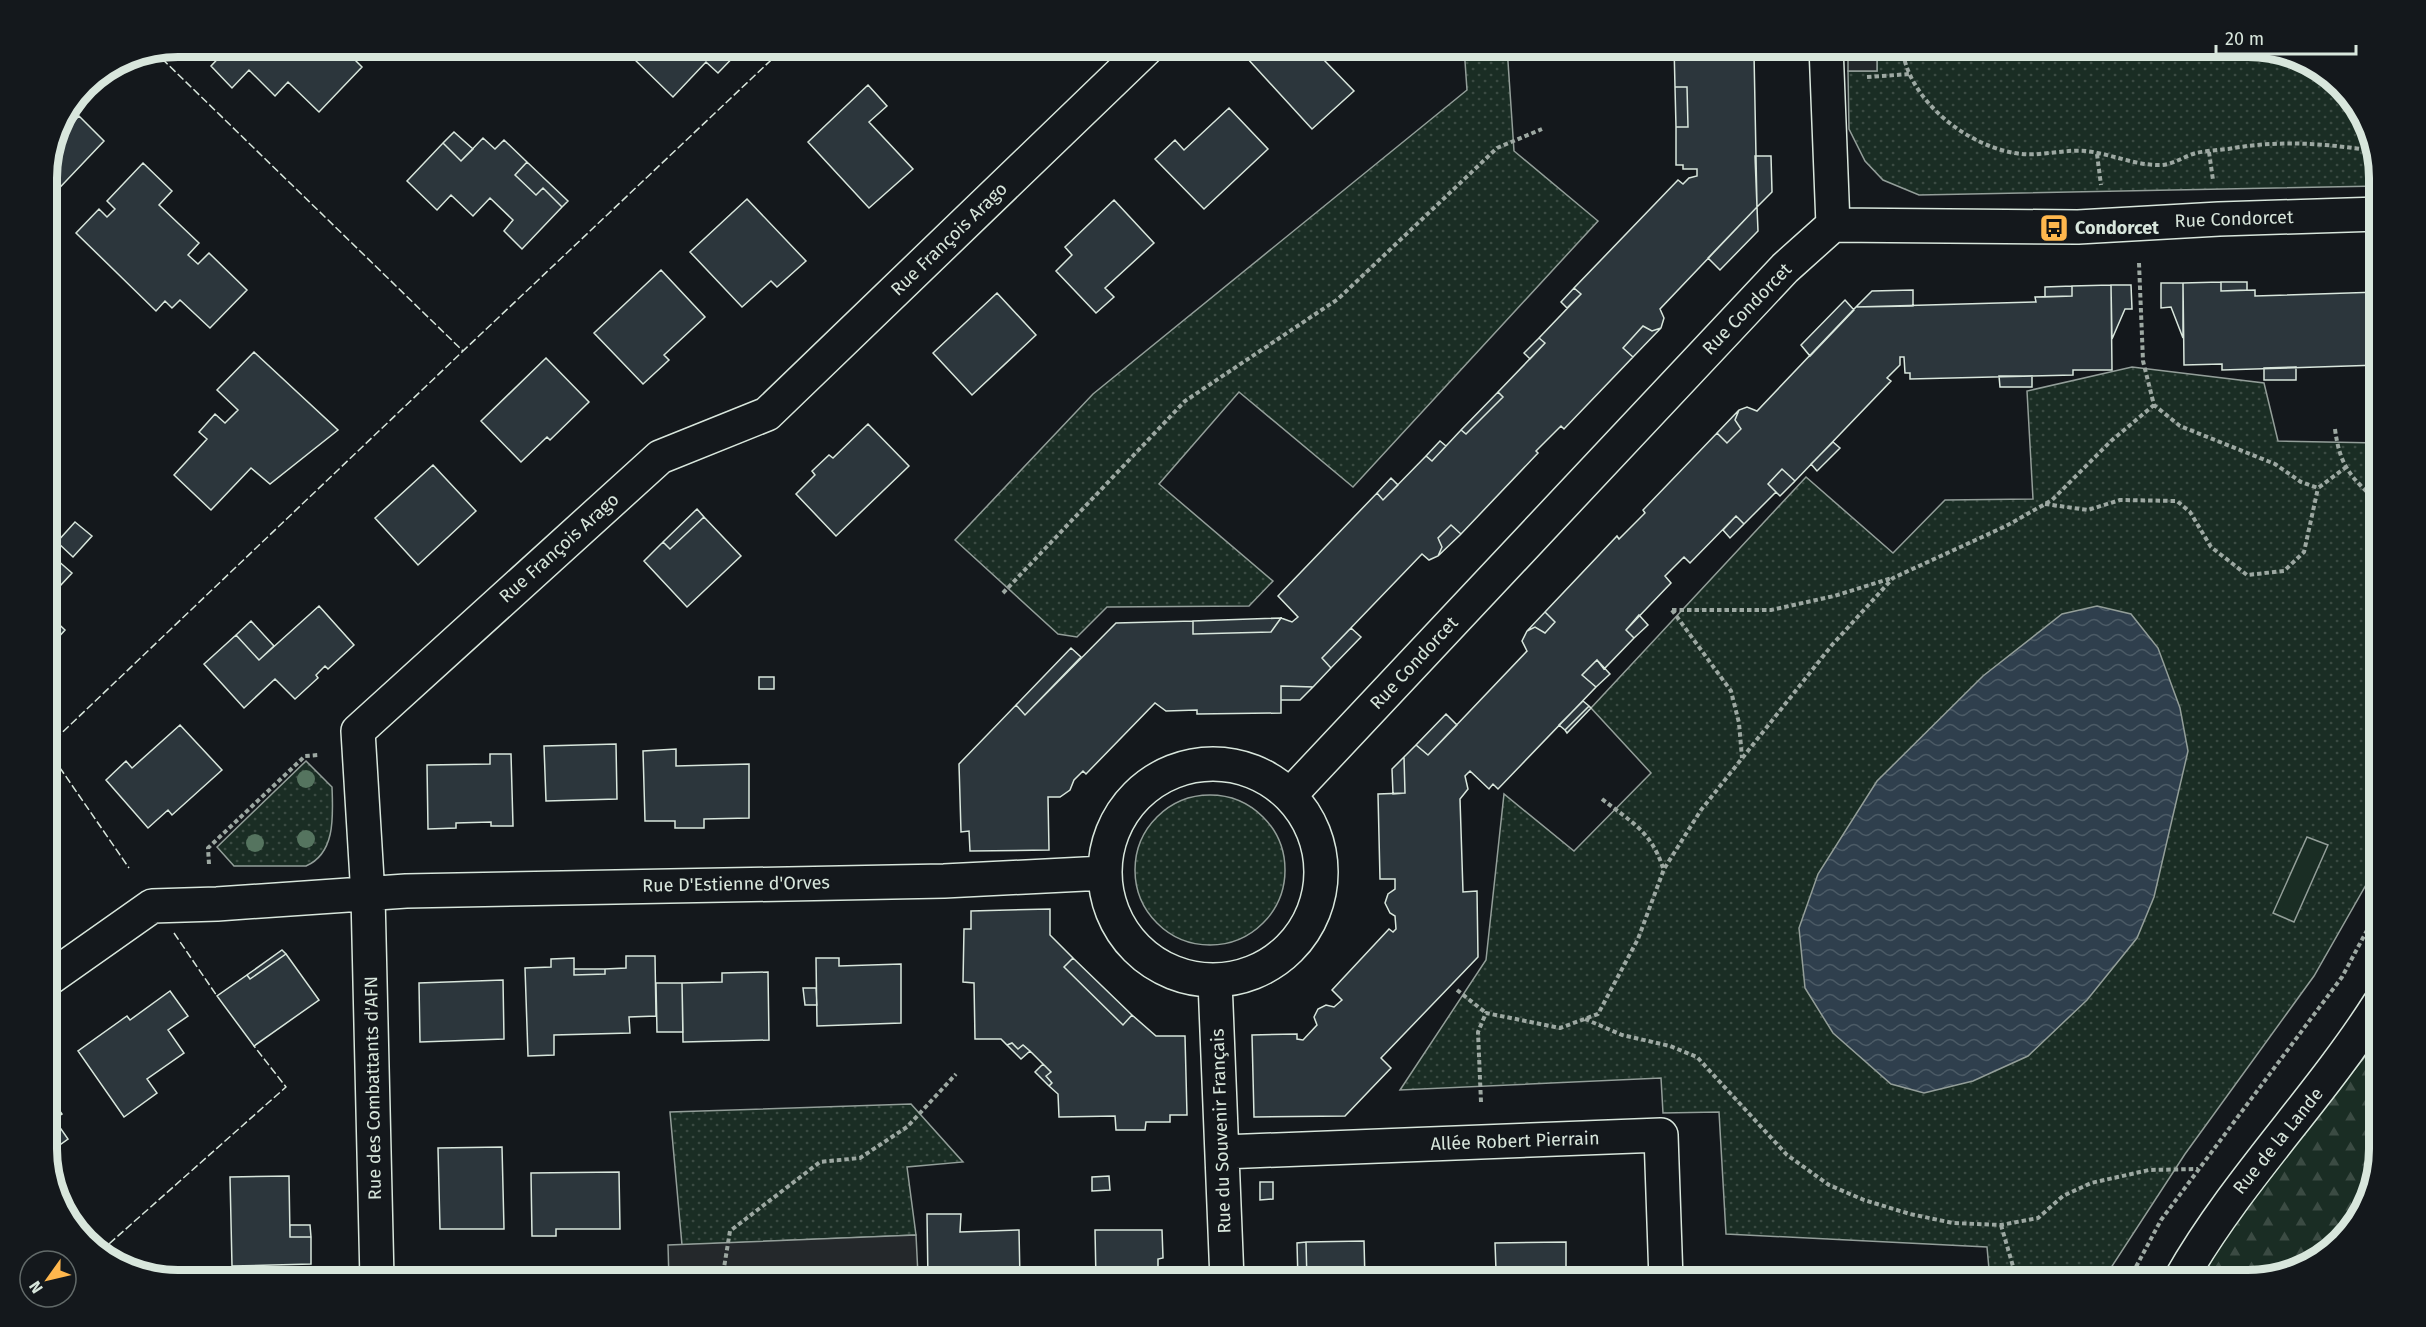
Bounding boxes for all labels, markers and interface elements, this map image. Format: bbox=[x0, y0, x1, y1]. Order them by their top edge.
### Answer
scale bar bbox=[2216, 18, 2356, 56]
text: 20 m bbox=[2225, 28, 2264, 50]
street label: Rue François Arago bbox=[886, 178, 1012, 300]
street label: Rue Condorcet bbox=[2174, 206, 2294, 232]
bus stop icon: Condorcet bbox=[2038, 212, 2070, 244]
place label: Condorcet bbox=[2075, 217, 2160, 239]
street label: Rue Condorcet bbox=[1698, 258, 1797, 359]
street label: Rue François Arago bbox=[495, 488, 623, 608]
street label: Rue Condorcet bbox=[1365, 612, 1463, 714]
street label: Rue D'Estienne d'Orves bbox=[642, 871, 830, 897]
street label: Rue des Combattants d'AFN bbox=[360, 976, 386, 1200]
street label: Rue du Souvenir Français bbox=[1206, 1028, 1236, 1234]
street label: Rue de la Lande bbox=[2228, 1083, 2328, 1199]
street label: Allée Robert Pierrain bbox=[1430, 1127, 1600, 1155]
north arrow bbox=[18, 1249, 78, 1309]
text: N bbox=[25, 1277, 47, 1297]

